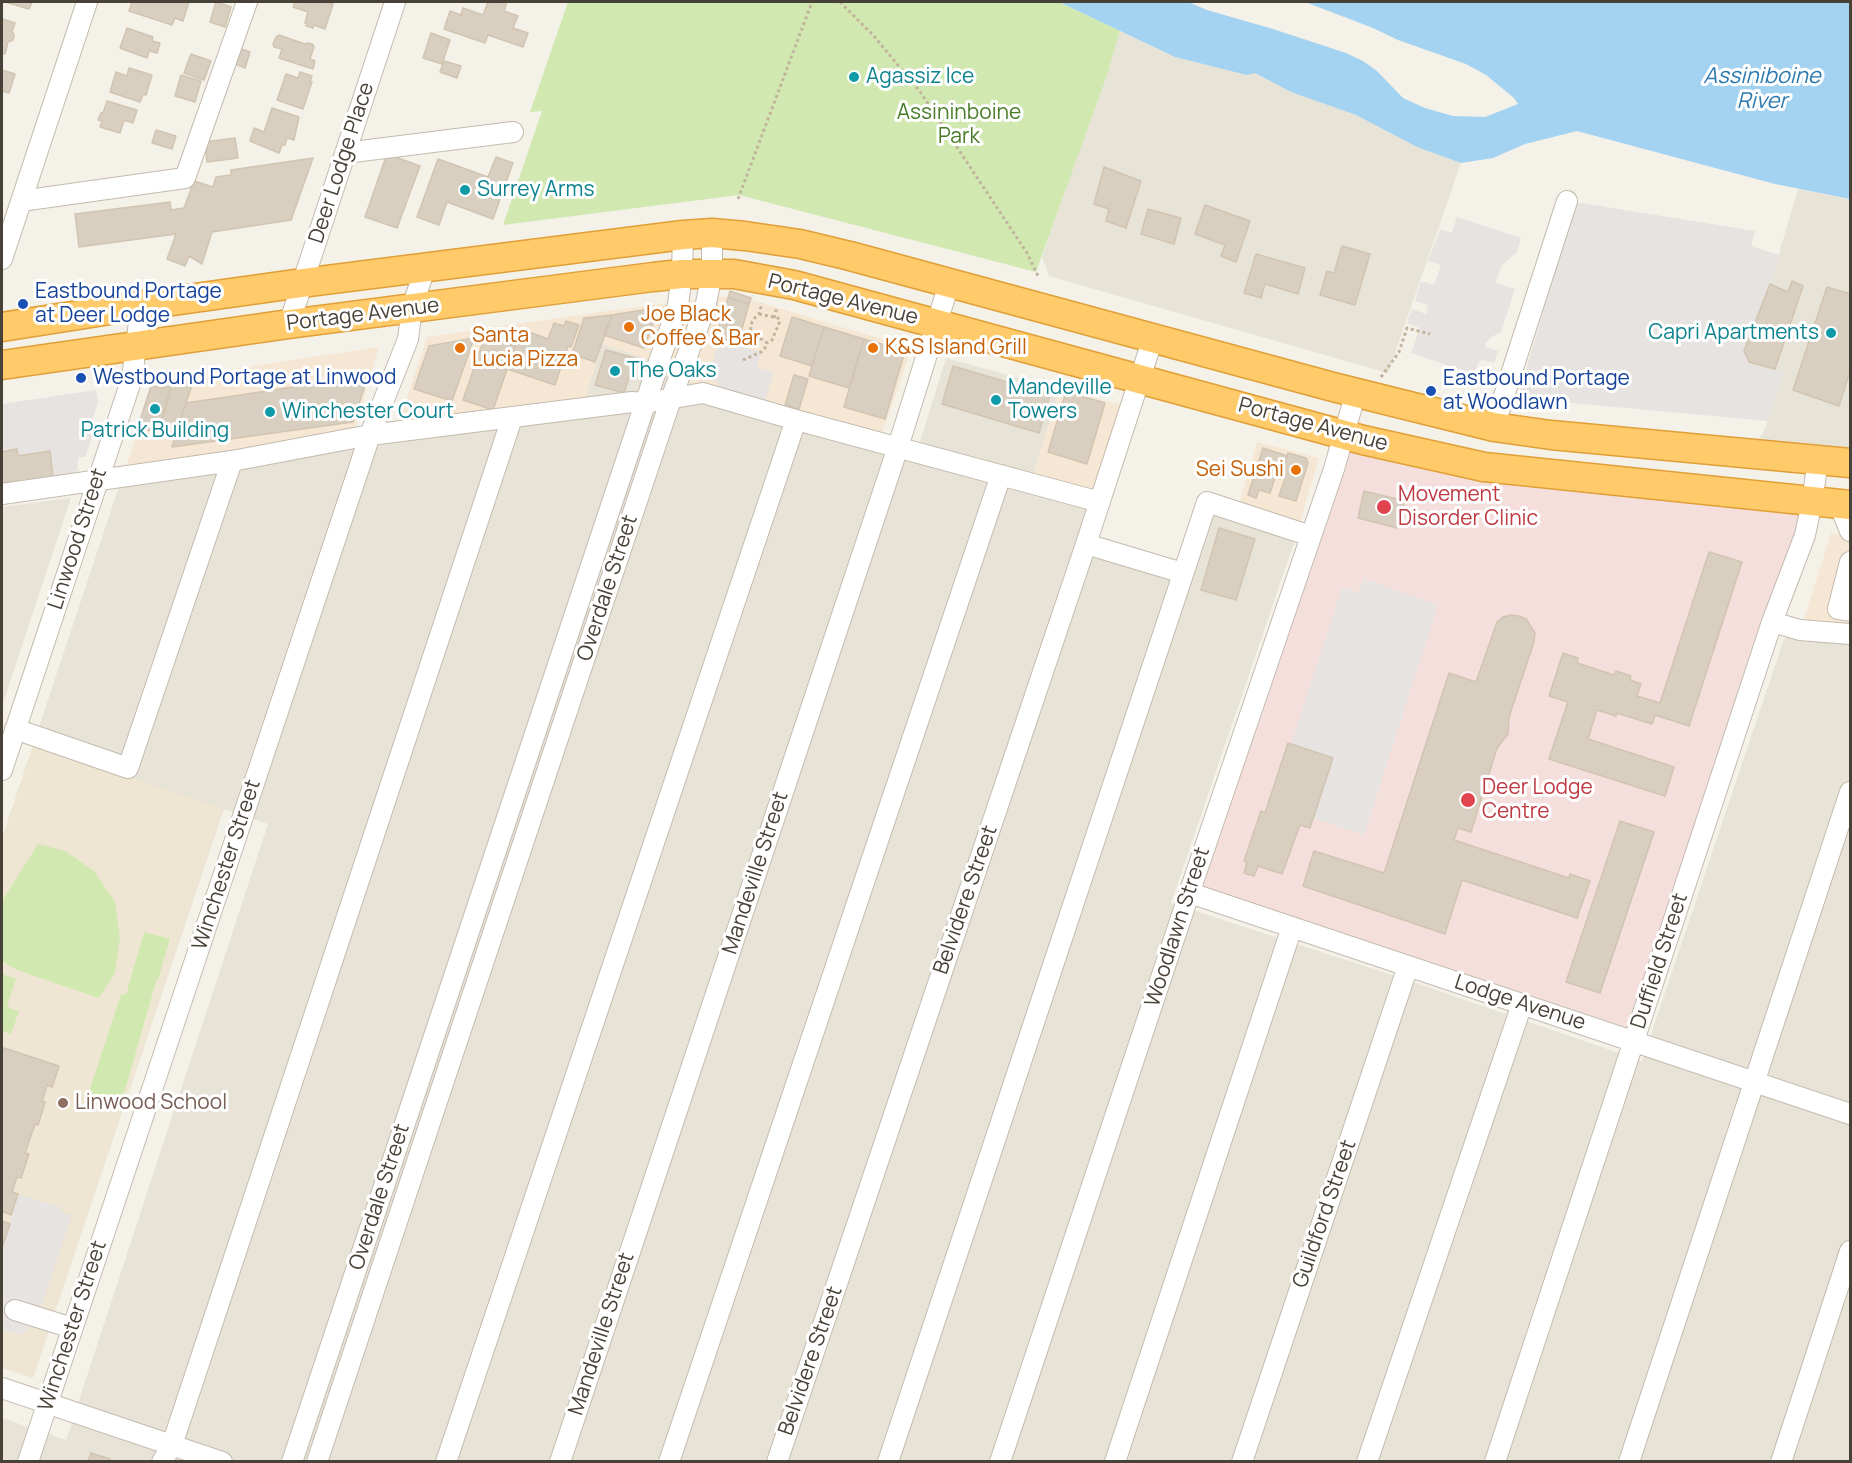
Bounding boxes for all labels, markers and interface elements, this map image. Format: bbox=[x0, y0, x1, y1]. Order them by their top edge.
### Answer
place label: Agassiz Ice bbox=[866, 64, 974, 90]
water label: Assiniboine River bbox=[1703, 64, 1821, 116]
marker: Agassiz Ice bbox=[847, 70, 861, 84]
street label: Deer Lodge Place bbox=[304, 79, 380, 247]
park label: Assininboine Park bbox=[897, 100, 1021, 150]
place label: Surrey Arms bbox=[477, 177, 594, 203]
marker: Surrey Arms bbox=[458, 183, 472, 197]
street label: Portage Avenue bbox=[765, 269, 921, 331]
place label: Eastbound Portage at Deer Lodge bbox=[35, 279, 222, 329]
street label: Portage Avenue bbox=[285, 293, 441, 337]
marker: Eastbound Portage at Deer Lodge bbox=[16, 297, 30, 311]
place label: Joe Black Coffee & Bar bbox=[641, 302, 761, 352]
marker: Joe Black Coffee & Bar bbox=[622, 320, 636, 334]
place label: Capri Apartments bbox=[1648, 320, 1819, 346]
place label: Santa Lucia Pizza bbox=[472, 323, 578, 373]
marker: Capri Apartments bbox=[1824, 326, 1838, 340]
place label: K&S Island Grill bbox=[885, 335, 1027, 361]
marker: Santa Lucia Pizza bbox=[453, 341, 467, 355]
marker: K&S Island Grill bbox=[866, 341, 880, 355]
place label: The Oaks bbox=[627, 358, 717, 384]
marker: The Oaks bbox=[608, 364, 622, 378]
place label: Westbound Portage at Linwood bbox=[93, 365, 396, 391]
place label: Eastbound Portage at Woodlawn bbox=[1443, 366, 1630, 416]
marker: Westbound Portage at Linwood bbox=[74, 371, 88, 385]
place label: Mandeville Towers bbox=[1008, 375, 1112, 425]
marker: Eastbound Portage at Woodlawn bbox=[1424, 384, 1438, 398]
marker: Mandeville Towers bbox=[989, 393, 1003, 407]
street label: Portage Avenue bbox=[1236, 393, 1390, 457]
place label: Winchester Court bbox=[282, 399, 454, 425]
marker: Patrick Building bbox=[148, 402, 162, 416]
marker: Winchester Court bbox=[263, 405, 277, 419]
place label: Patrick Building bbox=[81, 418, 229, 444]
place label: Sei Sushi bbox=[1196, 457, 1284, 483]
marker: Sei Sushi bbox=[1289, 463, 1303, 477]
street label: Linwood Street bbox=[43, 465, 113, 613]
place label: Movement Disorder Clinic bbox=[1398, 482, 1538, 532]
marker: Movement Disorder Clinic bbox=[1375, 498, 1393, 516]
street label: Overdale Street bbox=[572, 512, 644, 664]
place label: Deer Lodge Centre bbox=[1482, 775, 1593, 825]
street label: Winchester Street bbox=[188, 777, 266, 953]
street label: Mandeville Street bbox=[718, 788, 794, 958]
marker: Deer Lodge Centre bbox=[1459, 791, 1477, 809]
street label: Belvidere Street bbox=[929, 822, 1003, 978]
street label: Woodlawn Street bbox=[1140, 844, 1216, 1010]
street label: Duffield Street bbox=[1626, 890, 1694, 1032]
street label: Lodge Avenue bbox=[1451, 970, 1589, 1036]
place label: Linwood School bbox=[75, 1090, 227, 1116]
marker: Linwood School bbox=[56, 1096, 70, 1110]
street label: Overdale Street bbox=[344, 1121, 416, 1273]
street label: Guildford Street bbox=[1288, 1137, 1362, 1291]
street label: Winchester Street bbox=[34, 1238, 112, 1414]
street label: Mandeville Street bbox=[564, 1249, 640, 1419]
street label: Belvidere Street bbox=[774, 1283, 848, 1439]

